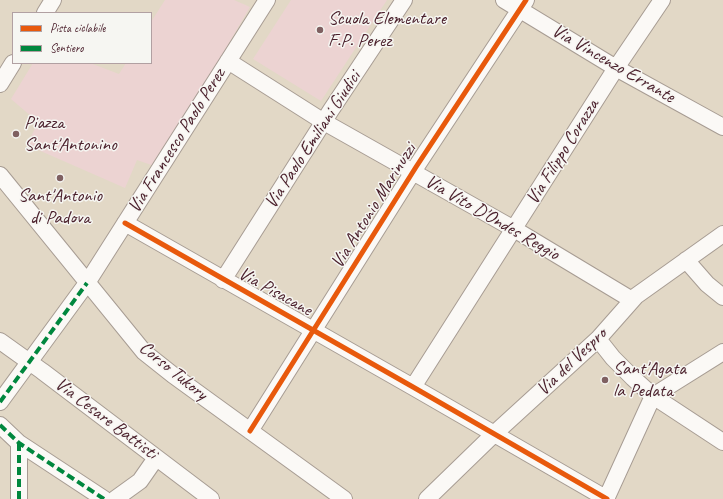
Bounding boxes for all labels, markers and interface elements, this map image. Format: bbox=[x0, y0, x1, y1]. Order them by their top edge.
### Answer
place label: Scuola Elementare F.P. Perez bbox=[328, 8, 446, 52]
legend bbox=[12, 12, 152, 64]
text: Pista ciclabile bbox=[50, 20, 105, 36]
street label: Via Vincenzo Errante bbox=[547, 20, 679, 108]
marker: Scuola Elementare F.P. Perez bbox=[315, 25, 325, 35]
text: Sentiero bbox=[50, 40, 84, 56]
street label: Via Francesco Paolo Perez bbox=[123, 65, 231, 217]
street label: Via Paolo Emiliani Giudici bbox=[260, 67, 366, 213]
street label: Via Filippo Corazza bbox=[522, 95, 604, 209]
place label: Piazza Sant'Antonino bbox=[24, 112, 117, 156]
marker: Piazza Sant'Antonino bbox=[11, 129, 21, 139]
street label: Via Antonio Marinuzzi bbox=[326, 139, 422, 273]
street label: Via Vito D'Ondes Reggio bbox=[421, 170, 563, 266]
marker: Sant'Antonio di Padova bbox=[55, 173, 65, 183]
place label: Sant'Antonio di Padova bbox=[18, 185, 102, 229]
street label: Via Pisacane bbox=[234, 262, 316, 322]
street label: Via del Vespro bbox=[532, 323, 612, 401]
street label: Corso Tukory bbox=[134, 337, 212, 405]
place label: Sant'Agata la Pedata bbox=[613, 358, 686, 402]
street label: Via Cesare Battisti bbox=[50, 373, 162, 465]
marker: Sant'Agata la Pedata bbox=[600, 375, 610, 385]

